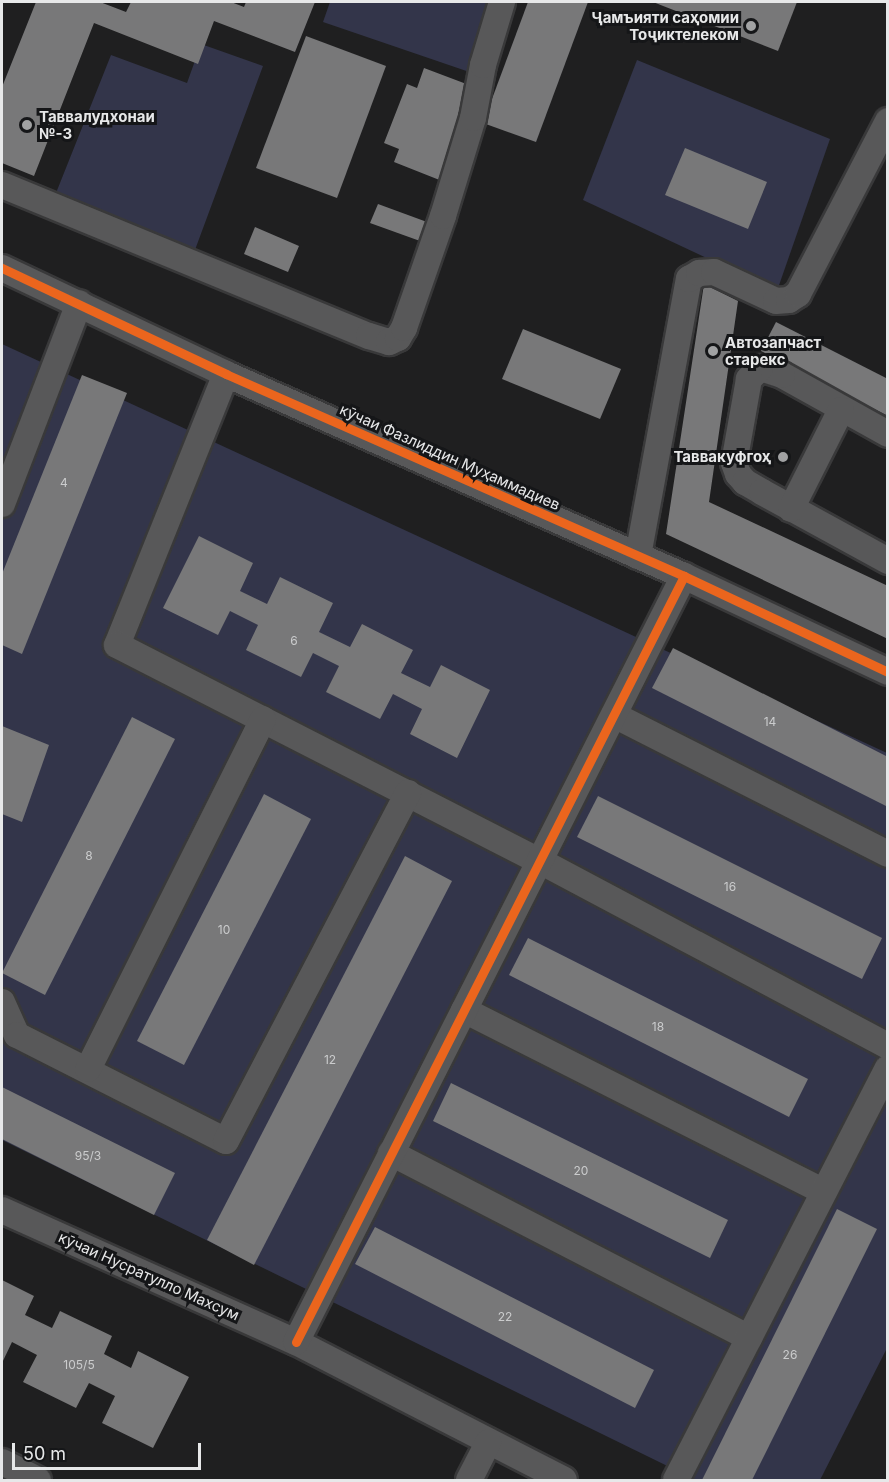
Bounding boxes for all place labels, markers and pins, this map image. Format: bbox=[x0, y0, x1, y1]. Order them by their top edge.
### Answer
place label: Ҷамъияти саҳомии Тоҷиктелеком bbox=[592, 8, 739, 43]
marker: Ҷамъияти саҳомии Тоҷиктелеком bbox=[744, 19, 758, 33]
place label: Таввалудхонаи №-3 bbox=[39, 107, 155, 142]
marker: Таввалудхонаи №-3 bbox=[20, 118, 34, 132]
place label: Автозапчаст старекс bbox=[725, 333, 821, 368]
marker: Автозапчаст старекс bbox=[706, 344, 720, 358]
place label: Таввакуфгоҳ bbox=[673, 448, 771, 466]
marker: Таввакуфгоҳ bbox=[776, 450, 790, 464]

